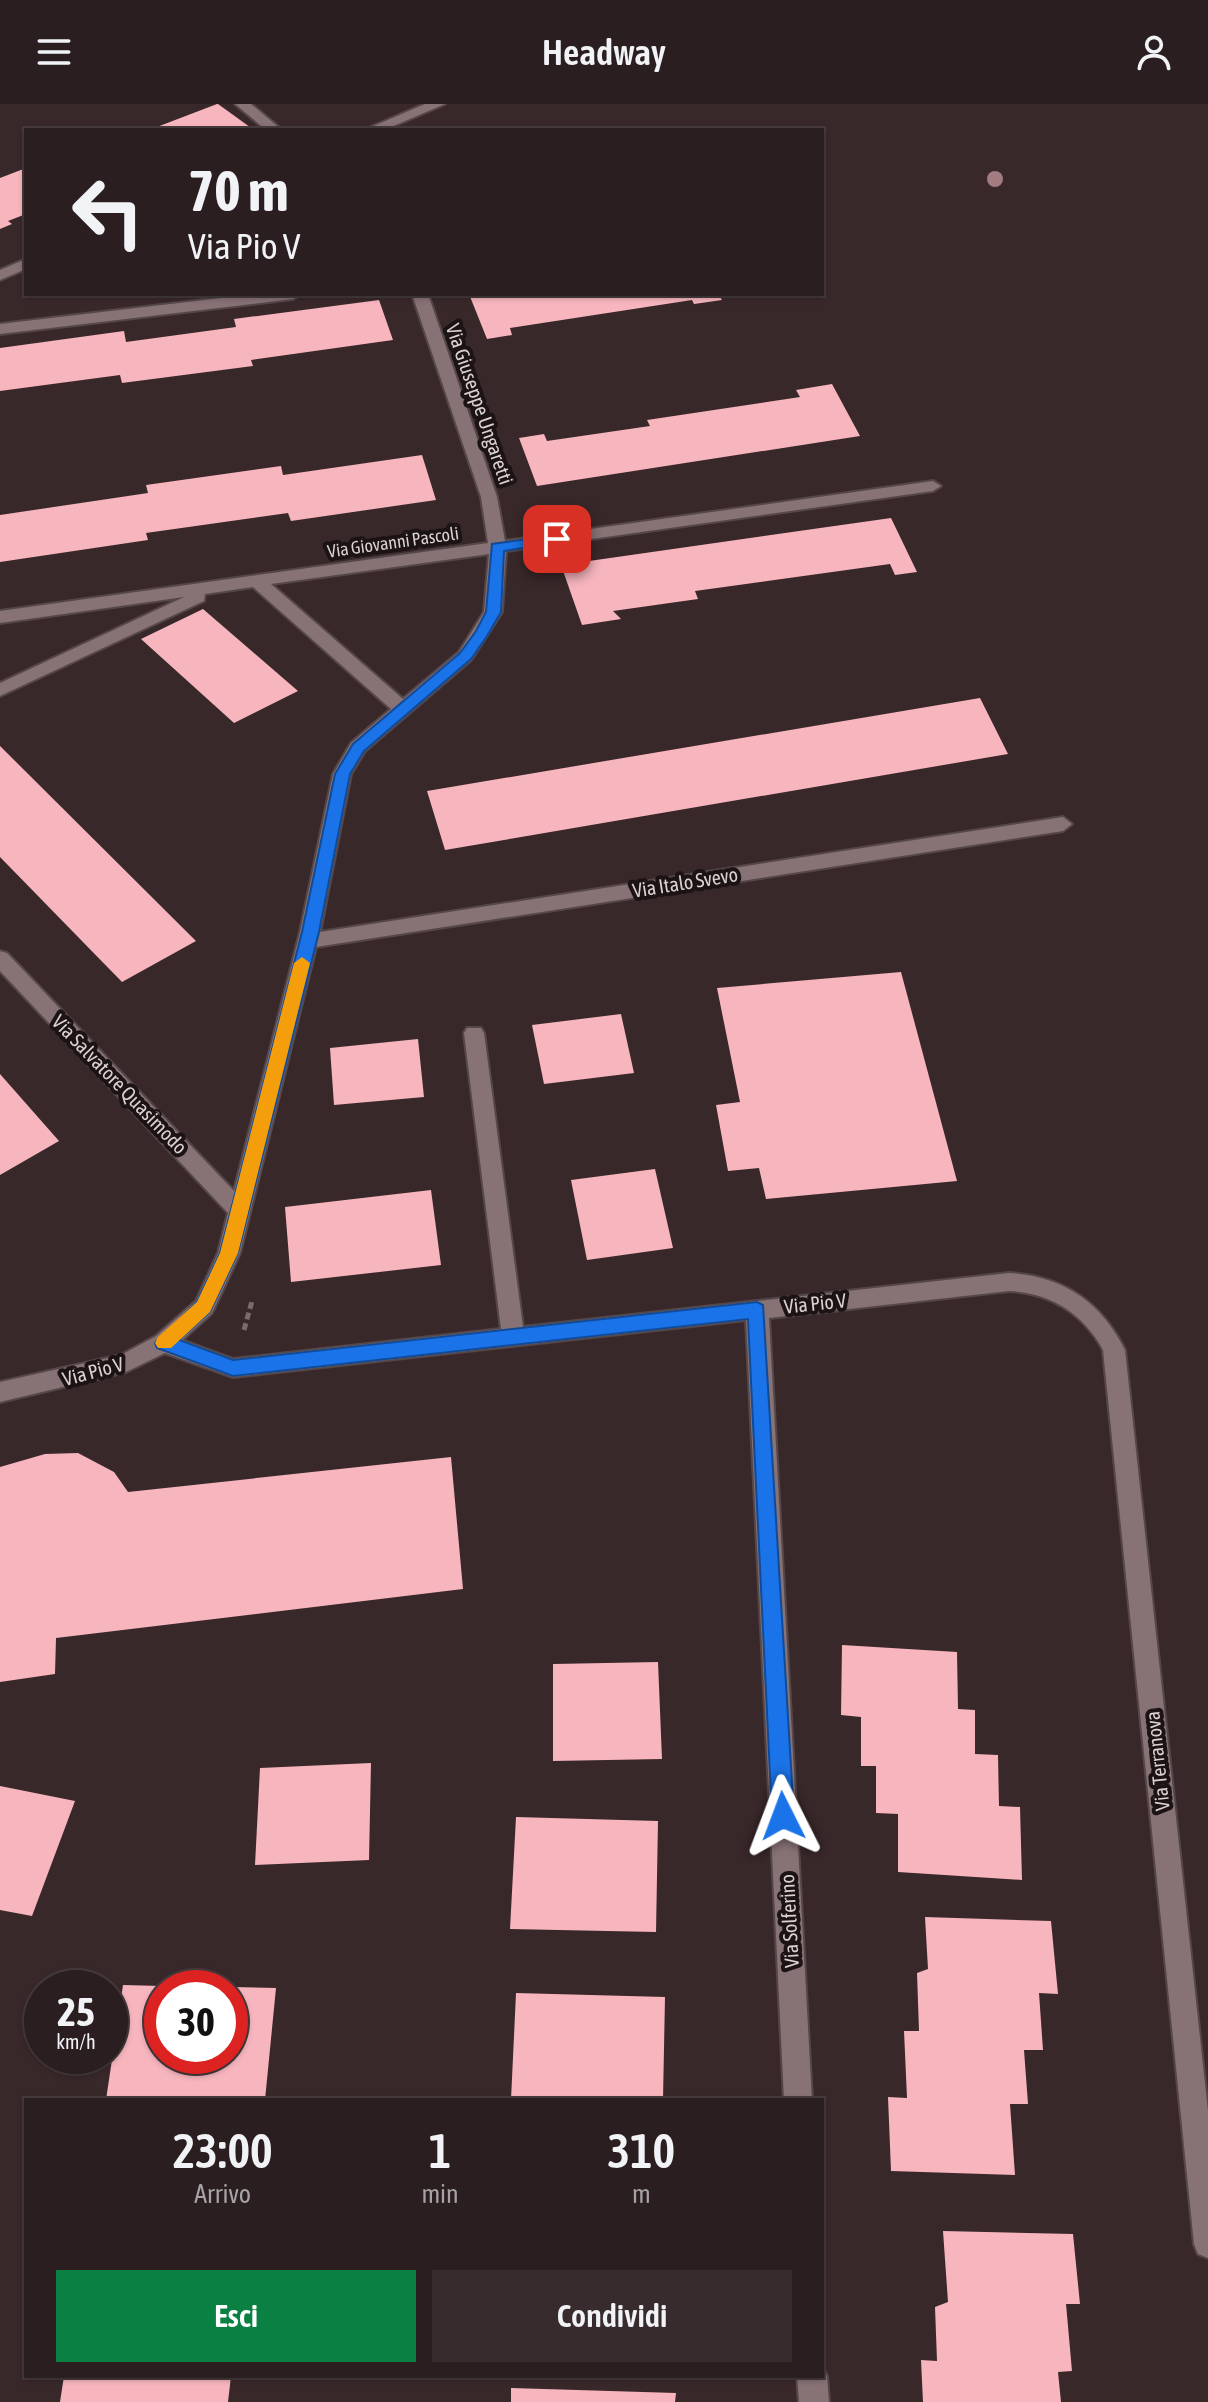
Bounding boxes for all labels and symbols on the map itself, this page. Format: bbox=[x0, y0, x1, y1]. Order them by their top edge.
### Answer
street label: Via Giuseppe Ungaretti bbox=[442, 321, 518, 487]
pin bbox=[523, 505, 591, 573]
street label: Via Giovanni Pascoli bbox=[326, 522, 460, 562]
street label: Via Italo Svevo bbox=[631, 862, 739, 902]
street label: Via Salvatore Quasimodo bbox=[48, 1010, 192, 1158]
street label: Via Pio V bbox=[783, 1288, 847, 1318]
street label: Via Pio V bbox=[60, 1352, 126, 1390]
street label: Via Terranova bbox=[1140, 1710, 1174, 1812]
position arrow bbox=[741, 1774, 825, 1858]
street label: Via Solferino bbox=[775, 1874, 803, 1968]
speed limit sign: 30 bbox=[144, 1970, 248, 2074]

